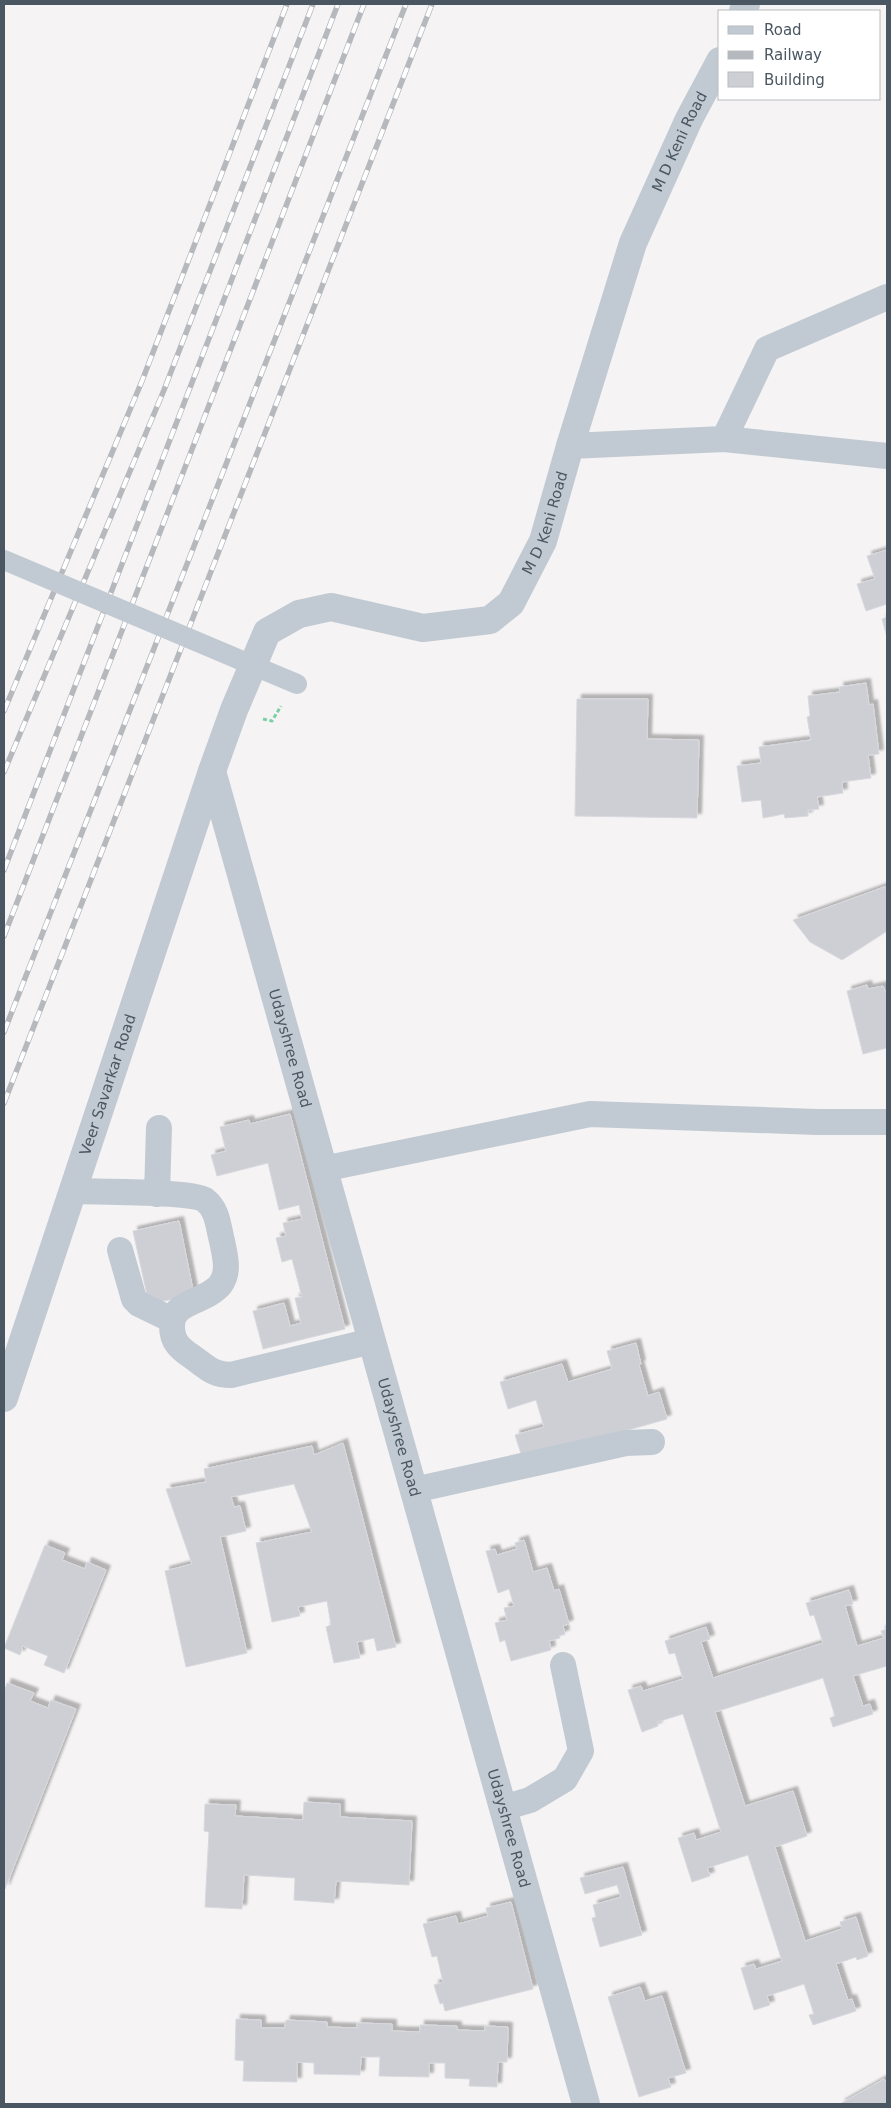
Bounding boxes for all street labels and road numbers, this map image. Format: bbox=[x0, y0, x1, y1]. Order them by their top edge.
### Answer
street label: M D Keni Road bbox=[648, 89, 711, 195]
street label: M D Keni Road bbox=[518, 469, 571, 578]
street label: Udayshree Road bbox=[265, 987, 315, 1110]
street label: Veer Savarkar Road bbox=[76, 1012, 140, 1158]
street label: Udayshree Road bbox=[374, 1376, 424, 1499]
street label: Udayshree Road bbox=[483, 1767, 534, 1890]

